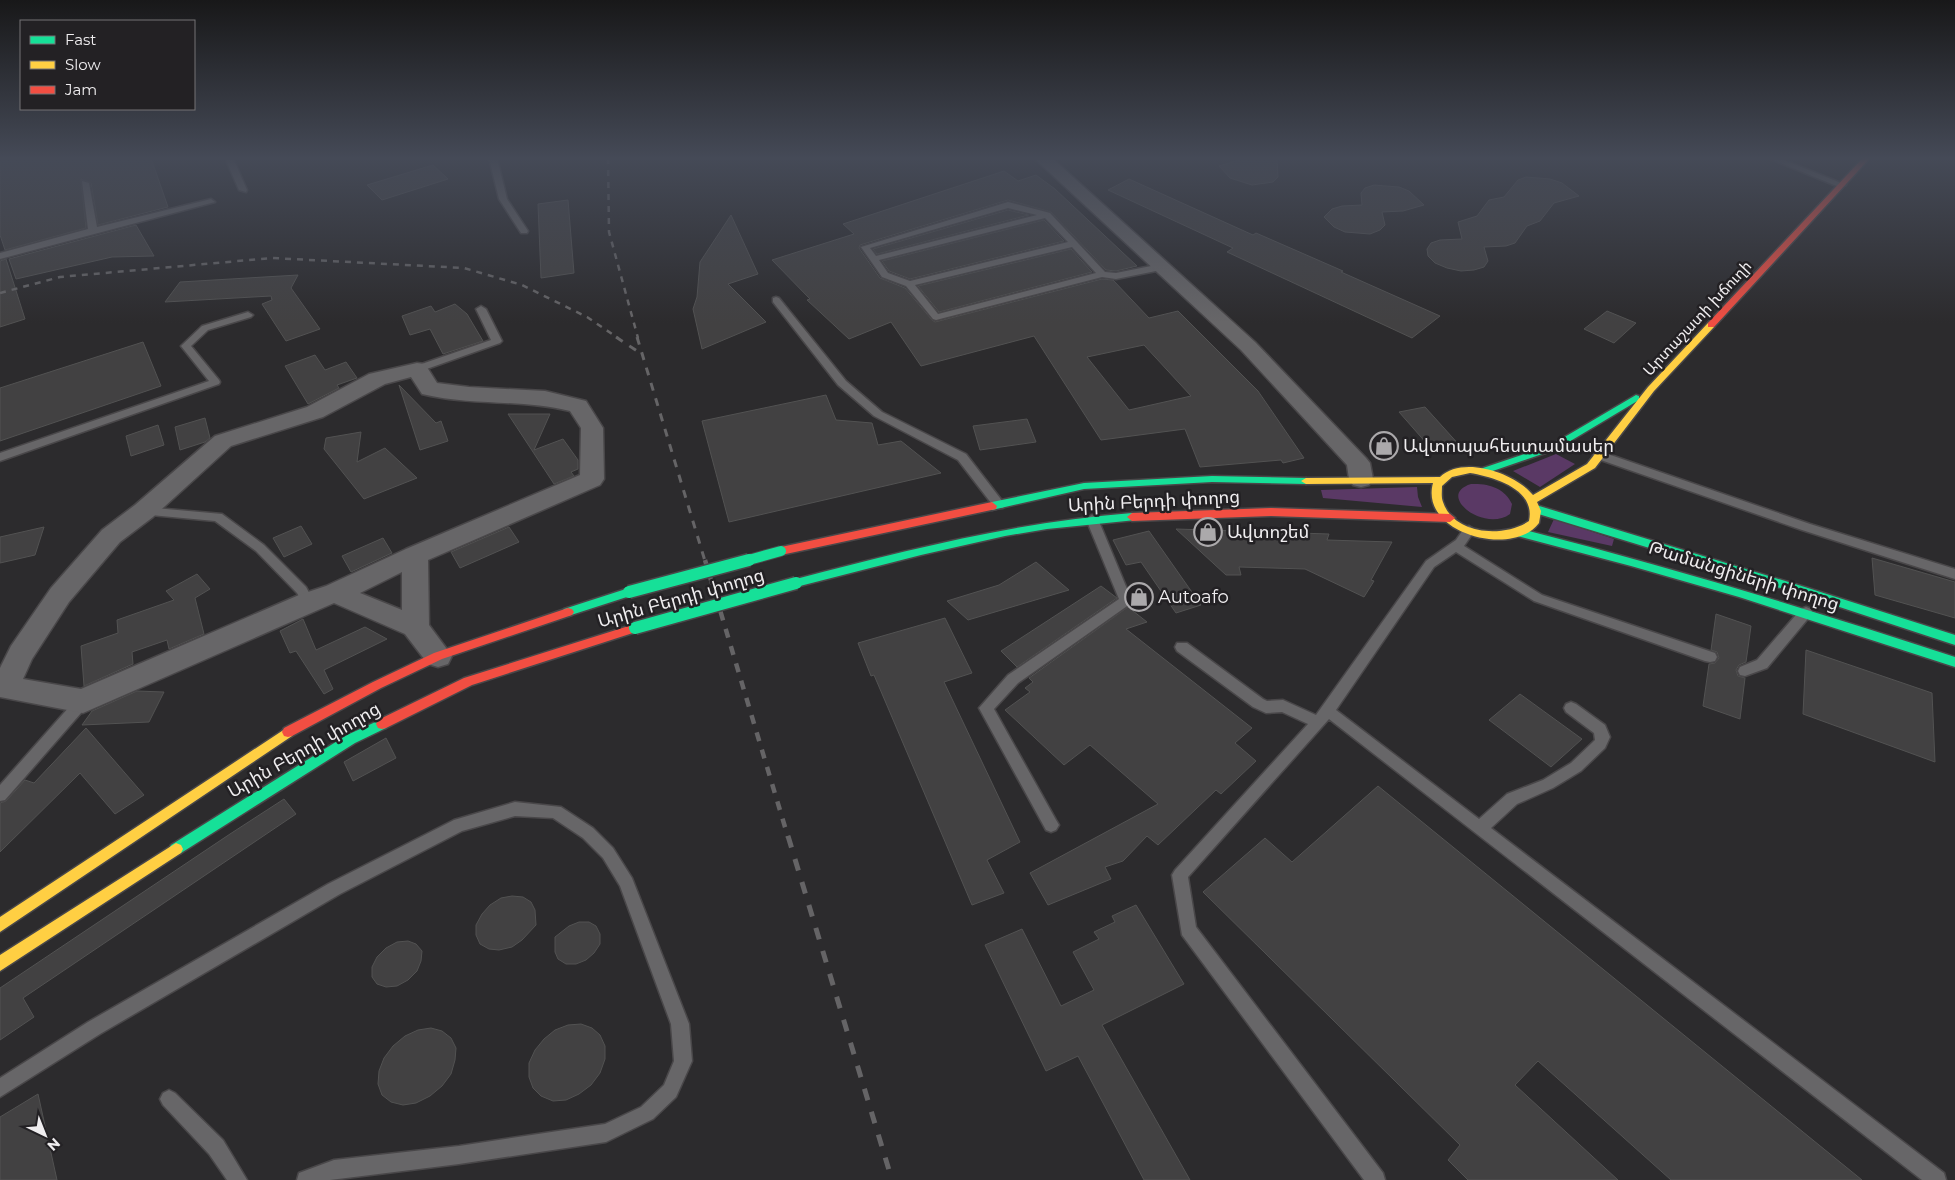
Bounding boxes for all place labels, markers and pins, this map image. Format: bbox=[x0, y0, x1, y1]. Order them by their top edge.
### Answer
shop icon: Ավտոպահեստամասեր bbox=[1369, 431, 1399, 461]
place label: Ավտոպահեստամասեր bbox=[1403, 435, 1614, 457]
shop icon: Ավտոշեմ bbox=[1193, 517, 1223, 547]
place label: Ավտոշեմ bbox=[1227, 521, 1309, 543]
shop icon: Autoafo bbox=[1124, 582, 1154, 612]
place label: Autoafo bbox=[1158, 586, 1229, 608]

